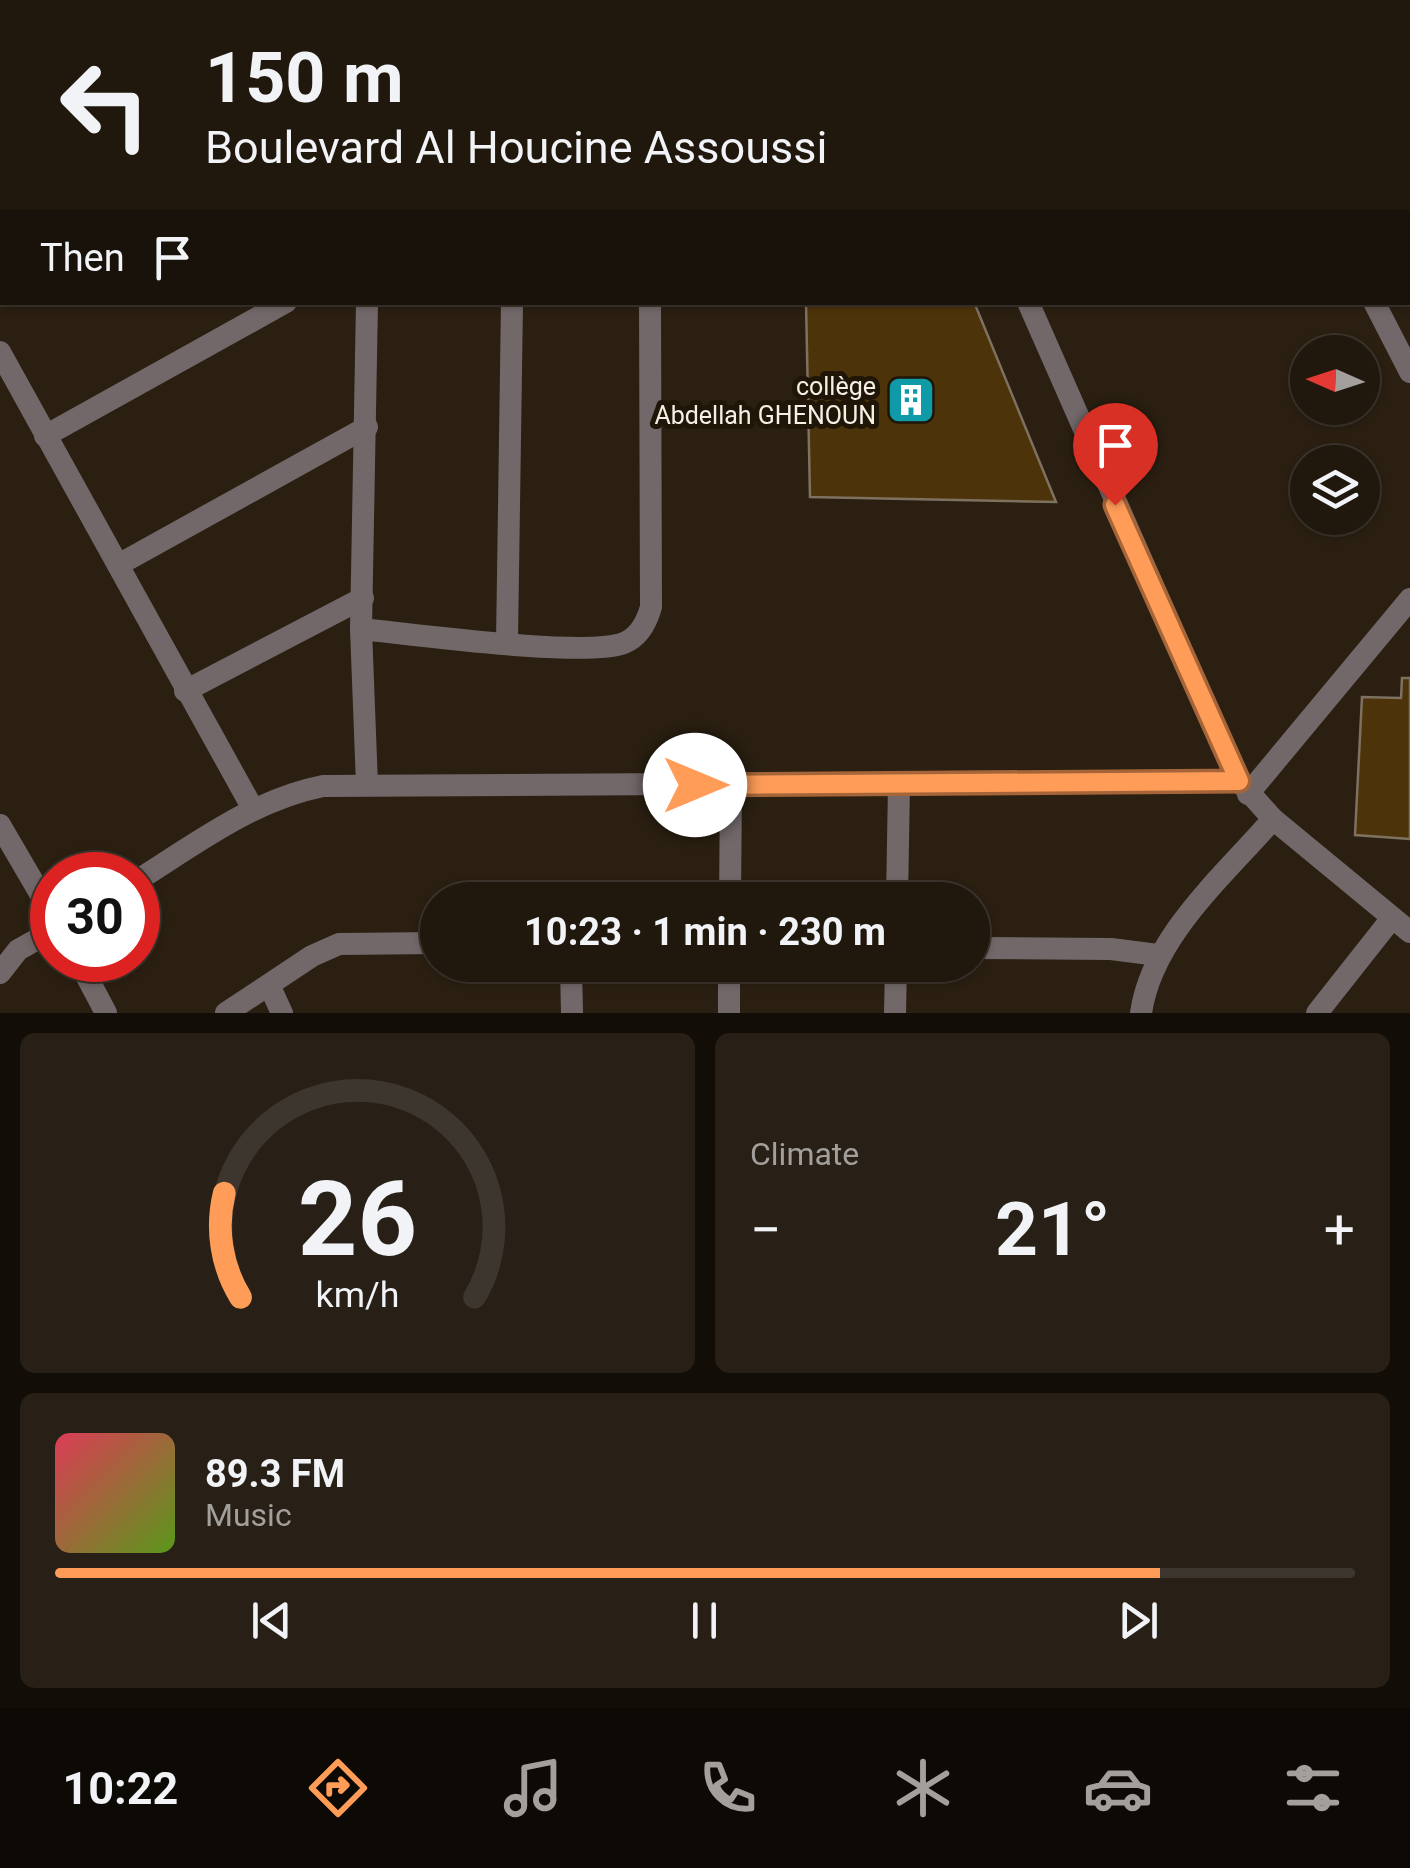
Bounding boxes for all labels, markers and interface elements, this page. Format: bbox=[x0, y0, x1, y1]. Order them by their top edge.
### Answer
text: 150 m bbox=[205, 37, 404, 119]
icon: left bbox=[40, 40, 170, 170]
text: Boulevard Al Houcine Assoussi bbox=[205, 121, 827, 174]
icon: arrive bbox=[145, 230, 200, 285]
text: Then bbox=[40, 236, 125, 280]
north arrow bbox=[1290, 335, 1380, 425]
map controls bbox=[1290, 335, 1380, 535]
place label: collège Abdellah GHENOUN bbox=[654, 372, 876, 430]
building icon: collège Abdellah GHENOUN bbox=[885, 374, 937, 426]
pin bbox=[1073, 403, 1158, 506]
icon: arrive bbox=[1088, 418, 1143, 473]
button: layers bbox=[1290, 445, 1380, 535]
position arrow bbox=[643, 733, 747, 837]
speed limit sign: 30 bbox=[30, 852, 160, 982]
text: 10:23 · 1 min · 230 m bbox=[524, 910, 886, 954]
text: Climate bbox=[750, 1135, 859, 1173]
text: 26 bbox=[298, 1159, 417, 1280]
text: 21° bbox=[995, 1185, 1110, 1273]
text: − bbox=[750, 1198, 781, 1262]
text: + bbox=[1324, 1198, 1355, 1262]
text: km/h bbox=[316, 1274, 399, 1316]
text: 89.3 FM bbox=[205, 1452, 345, 1496]
text: Music bbox=[205, 1496, 292, 1534]
icon: previous bbox=[244, 1593, 299, 1648]
icon: pause bbox=[677, 1593, 732, 1648]
icon: next bbox=[1111, 1593, 1166, 1648]
icon: directions bbox=[303, 1753, 373, 1823]
icon: music bbox=[498, 1753, 568, 1823]
icon: phone bbox=[693, 1753, 763, 1823]
icon: climate bbox=[888, 1753, 958, 1823]
icon: car bbox=[1083, 1753, 1153, 1823]
icon: filters bbox=[1278, 1753, 1348, 1823]
text: 10:22 bbox=[62, 1762, 178, 1815]

